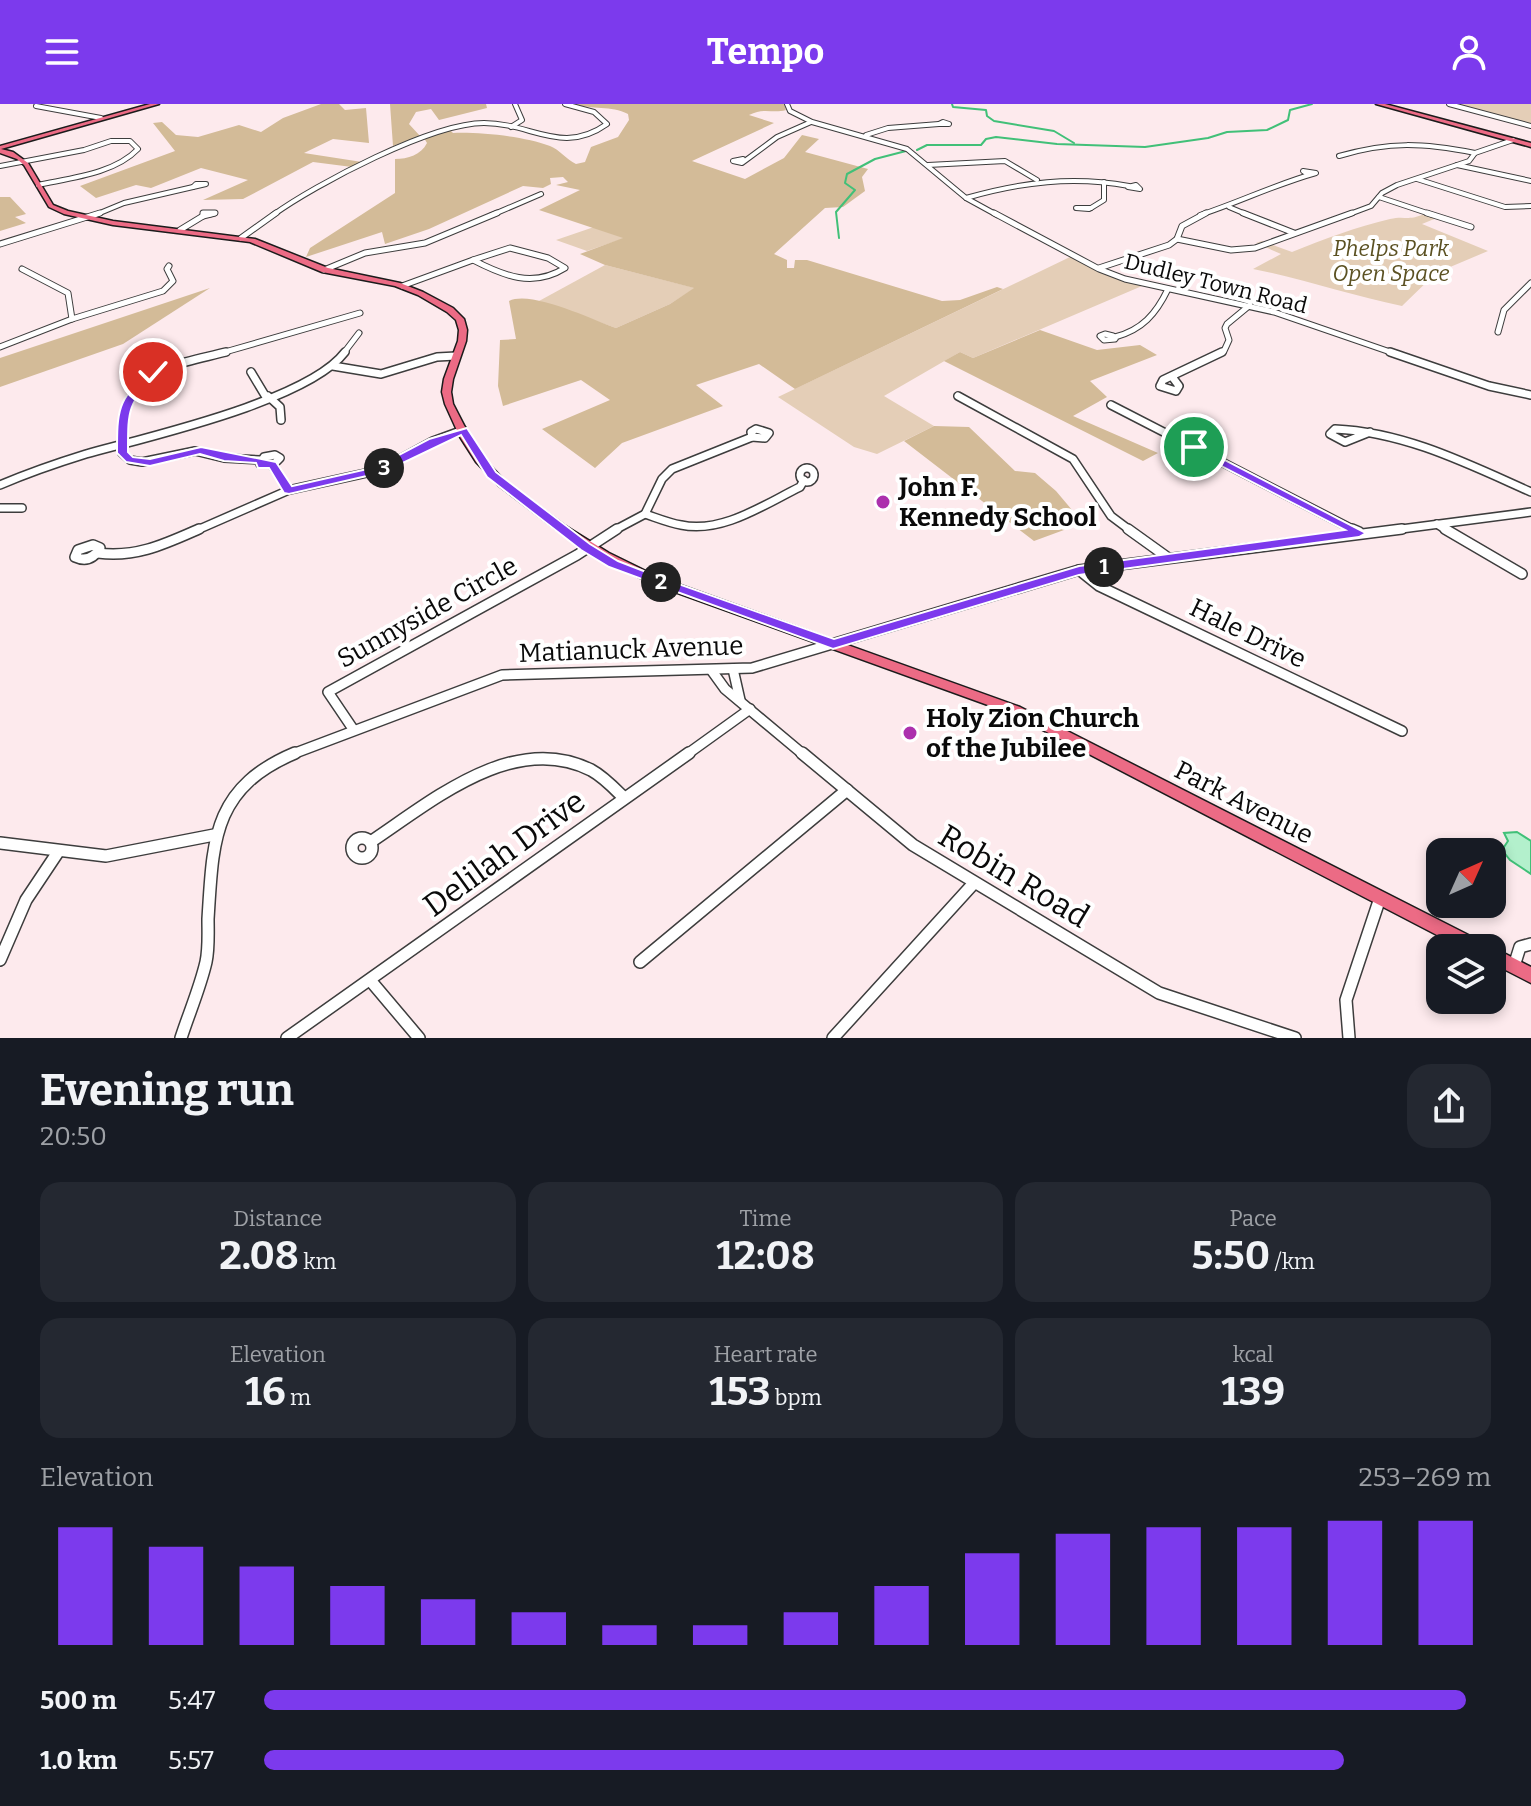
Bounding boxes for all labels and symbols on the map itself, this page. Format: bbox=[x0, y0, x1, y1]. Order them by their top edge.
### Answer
park label: Phelps Park Open Space bbox=[1333, 235, 1450, 287]
street label: Dudley Town Road bbox=[1122, 248, 1310, 319]
pin bbox=[119, 338, 187, 406]
pin bbox=[1160, 413, 1228, 481]
pin: 3 bbox=[364, 448, 404, 488]
place label: John F. Kennedy School bbox=[897, 472, 1097, 533]
marker: John F. Kennedy School bbox=[874, 493, 892, 511]
pin: 1 bbox=[1084, 547, 1124, 587]
street label: Sunnyside Circle bbox=[332, 550, 523, 675]
pin: 2 bbox=[641, 562, 681, 602]
street label: Hale Drive bbox=[1185, 592, 1311, 675]
street label: Matianuck Avenue bbox=[518, 630, 744, 669]
place label: Holy Zion Church of the Jubilee bbox=[926, 703, 1140, 764]
marker: Holy Zion Church of the Jubilee bbox=[901, 724, 919, 742]
street label: Park Avenue bbox=[1169, 754, 1318, 851]
street label: Delilah Drive bbox=[416, 782, 592, 924]
street label: Robin Road bbox=[932, 816, 1096, 936]
north arrow bbox=[1426, 838, 1506, 918]

